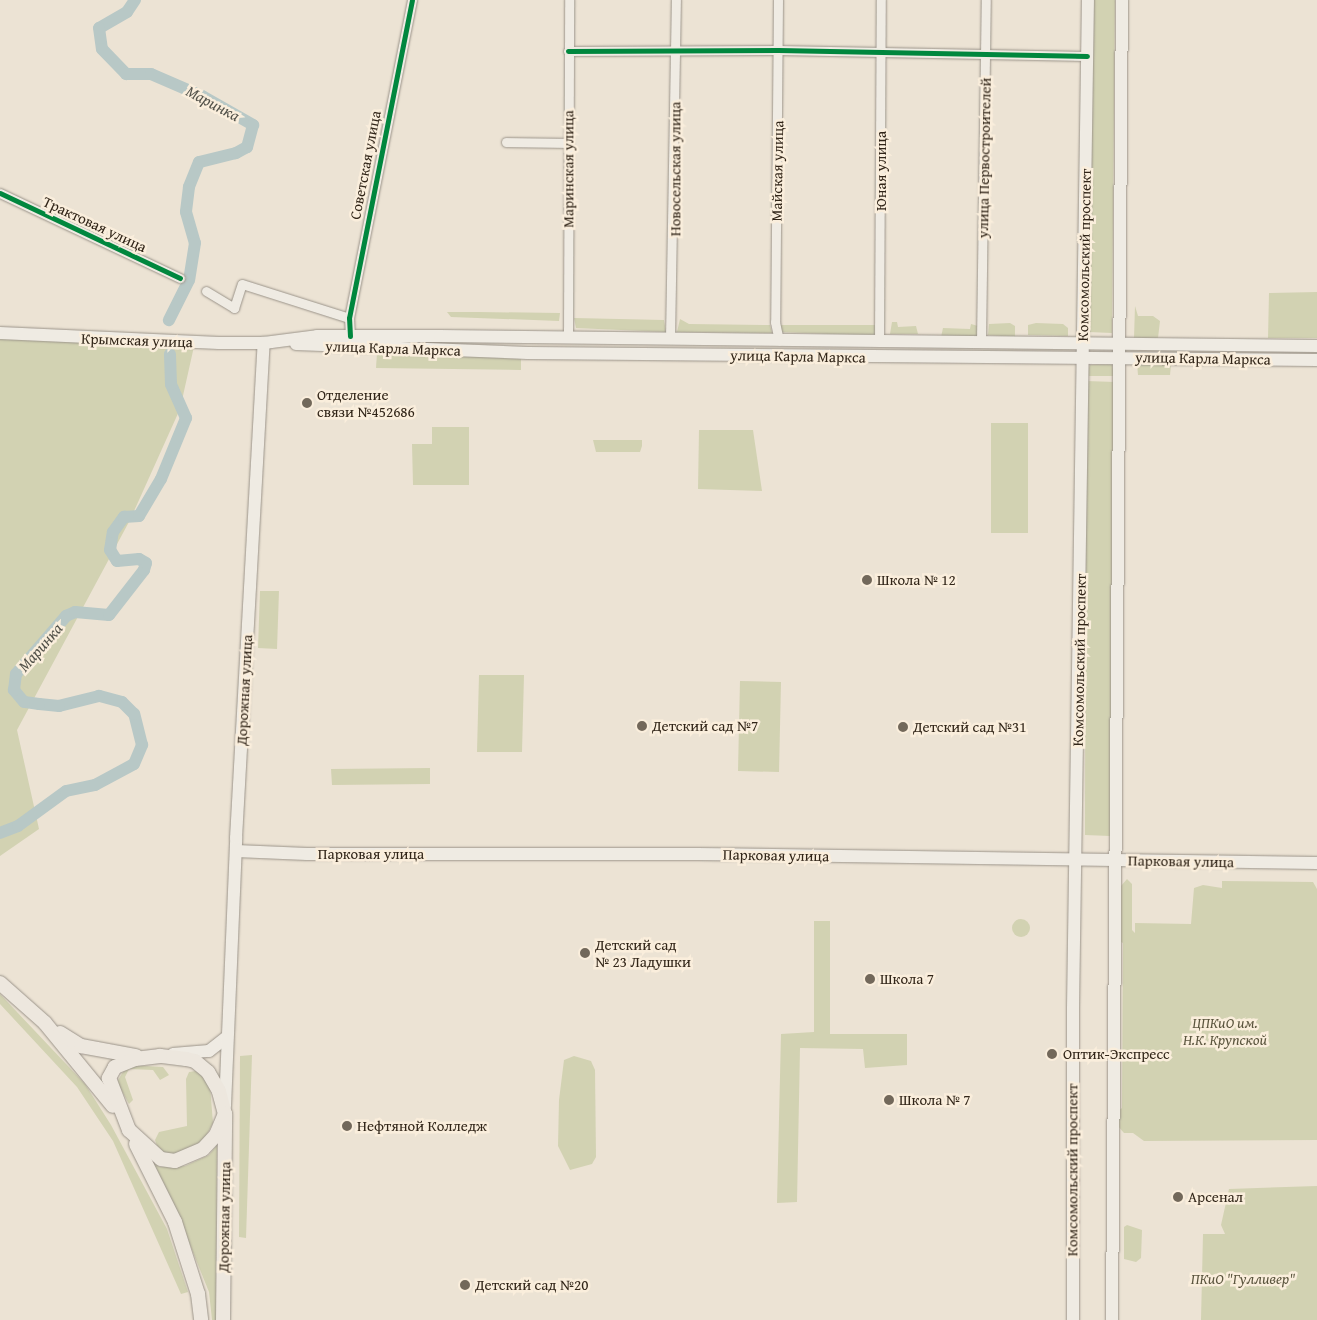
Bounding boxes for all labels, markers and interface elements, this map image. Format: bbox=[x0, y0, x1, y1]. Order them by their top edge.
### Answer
street label: улица Первостроителей bbox=[974, 78, 994, 238]
water label: Маринка bbox=[183, 81, 243, 125]
street label: Новосельская улица bbox=[666, 102, 684, 236]
street label: Советская улица bbox=[346, 109, 384, 221]
street label: Маринская улица bbox=[559, 110, 577, 228]
street label: Майская улица bbox=[767, 120, 787, 222]
street label: Юная улица bbox=[872, 131, 890, 211]
street label: Комсомольский проспект bbox=[1073, 169, 1095, 341]
street label: Трактовая улица bbox=[40, 192, 150, 256]
street label: Крымская улица bbox=[81, 329, 193, 351]
street label: улица Карла Маркса bbox=[325, 337, 461, 359]
street label: улица Карла Маркса bbox=[730, 346, 866, 366]
street label: улица Карла Маркса bbox=[1135, 348, 1271, 368]
place label: Отделение связи №452686 bbox=[317, 385, 415, 420]
marker: Отделение связи №452686 bbox=[301, 397, 313, 409]
place label: Школа № 12 bbox=[877, 571, 956, 589]
marker: Школа № 12 bbox=[861, 574, 873, 586]
street label: Комсомольский проспект bbox=[1068, 574, 1090, 746]
water label: Маринка bbox=[14, 619, 66, 675]
street label: Дорожная улица bbox=[232, 634, 256, 746]
place label: Детский сад №7 bbox=[652, 717, 758, 735]
place label: Детский сад №31 bbox=[913, 718, 1026, 736]
marker: Детский сад №7 bbox=[636, 720, 648, 732]
marker: Детский сад №31 bbox=[897, 721, 909, 733]
street label: Парковая улица bbox=[318, 845, 424, 863]
street label: Парковая улица bbox=[723, 845, 829, 865]
street label: Парковая улица bbox=[1128, 851, 1234, 871]
place label: Детский сад № 23 Ладушки bbox=[595, 935, 691, 970]
marker: Детский сад № 23 Ладушки bbox=[579, 947, 591, 959]
place label: Школа 7 bbox=[880, 970, 934, 988]
marker: Школа 7 bbox=[864, 973, 876, 985]
park label: ЦПКиО им. Н.К. Крупской bbox=[1183, 1013, 1267, 1048]
place label: Оптик-Экспресс bbox=[1063, 1045, 1170, 1063]
marker: Оптик-Экспресс bbox=[1045, 1047, 1059, 1061]
street label: Комсомольский проспект bbox=[1063, 1084, 1081, 1256]
place label: Школа № 7 bbox=[899, 1091, 970, 1109]
marker: Школа № 7 bbox=[883, 1094, 895, 1106]
place label: Нефтяной Колледж bbox=[357, 1117, 487, 1135]
marker: Нефтяной Колледж bbox=[341, 1120, 353, 1132]
street label: Дорожная улица bbox=[214, 1161, 234, 1273]
place label: Арсенал bbox=[1188, 1188, 1243, 1206]
marker: Арсенал bbox=[1172, 1191, 1184, 1203]
park label: ПКиО "Гулливер" bbox=[1191, 1270, 1295, 1288]
place label: Детский сад №20 bbox=[475, 1276, 588, 1294]
marker: Детский сад №20 bbox=[459, 1279, 471, 1291]

